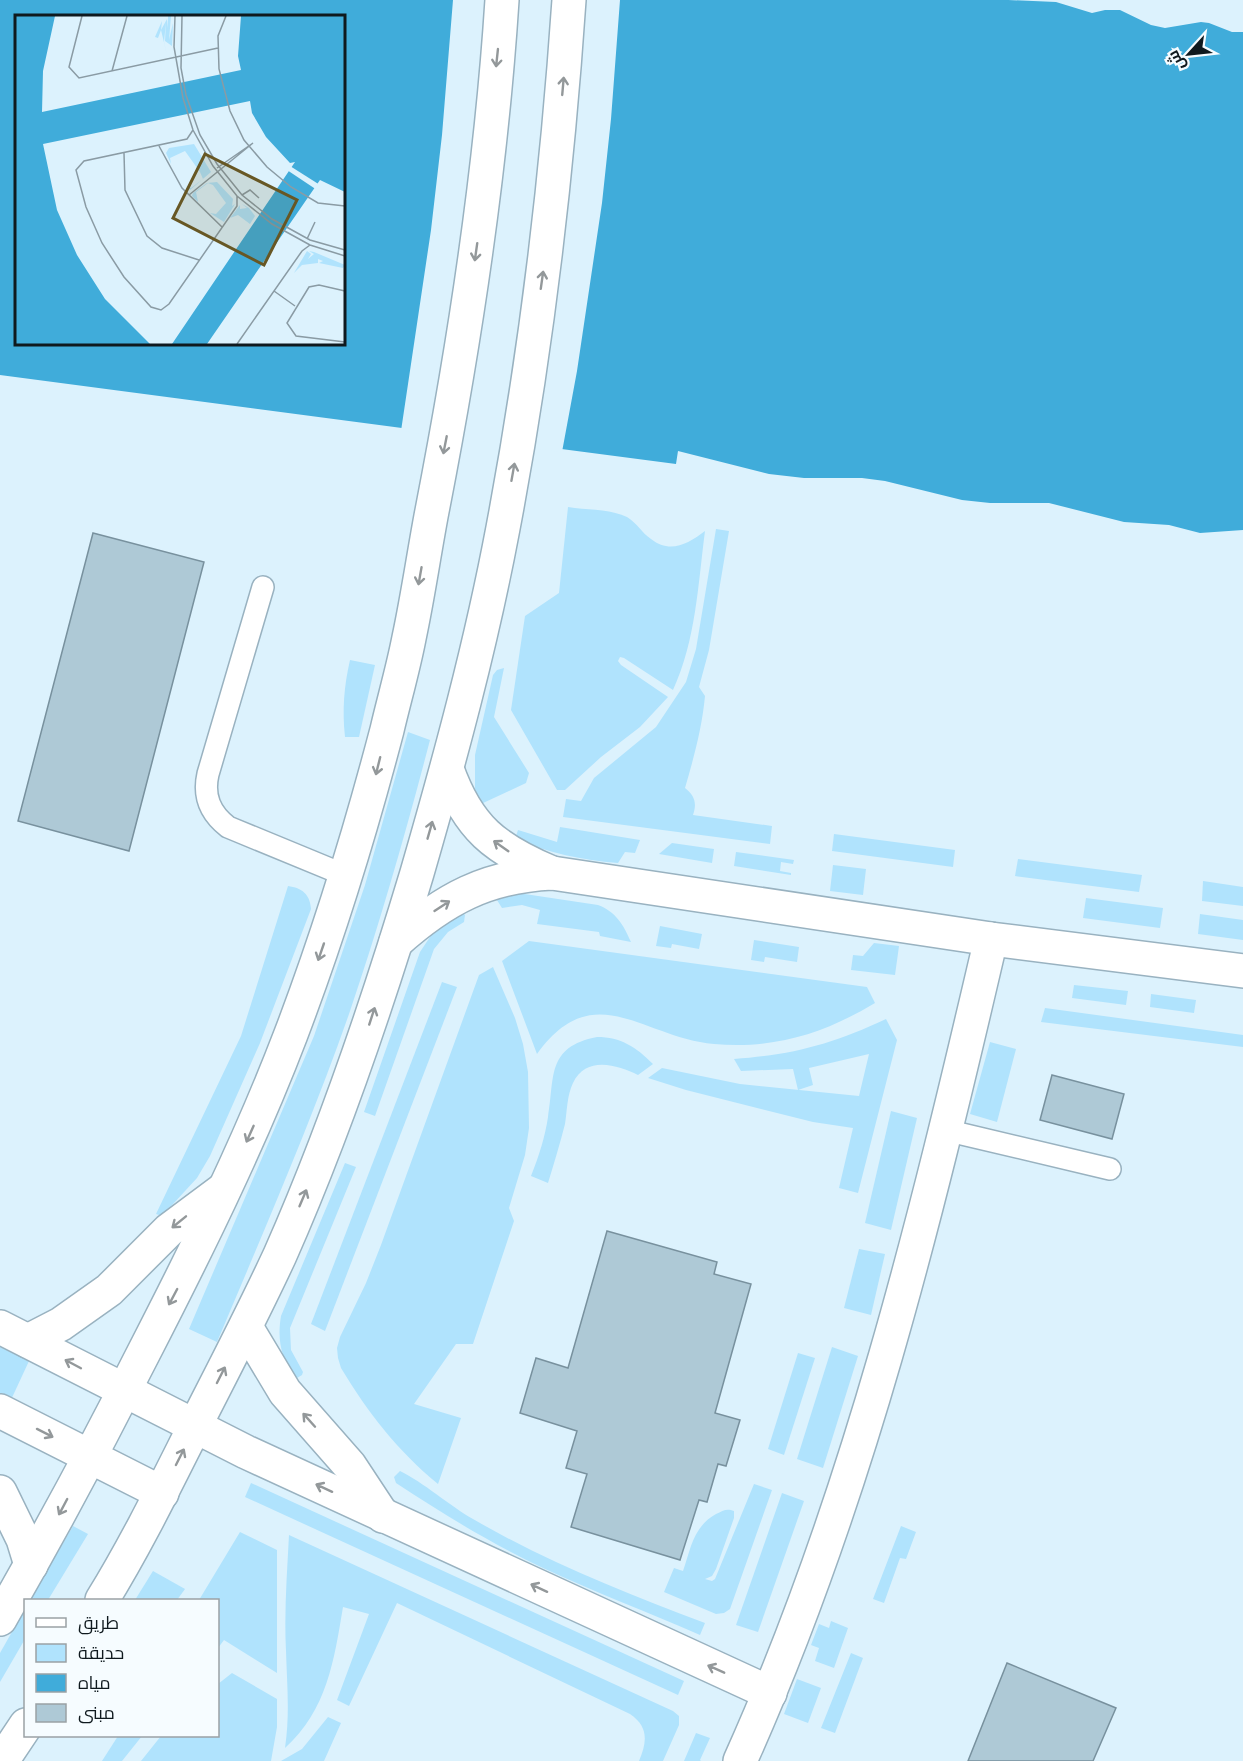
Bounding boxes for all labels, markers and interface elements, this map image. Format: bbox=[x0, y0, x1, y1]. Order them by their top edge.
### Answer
inset map bbox=[15, 15, 345, 345]
north arrow bbox=[1159, 24, 1219, 84]
text: ش bbox=[1163, 47, 1189, 74]
one-way arrow bbox=[491, 48, 502, 68]
one-way arrow bbox=[557, 76, 568, 96]
one-way arrow bbox=[471, 242, 482, 262]
one-way arrow bbox=[536, 270, 547, 290]
one-way arrow bbox=[439, 434, 450, 454]
one-way arrow bbox=[507, 463, 518, 483]
one-way arrow bbox=[415, 565, 426, 585]
one-way arrow bbox=[371, 756, 383, 775]
one-way arrow bbox=[424, 820, 436, 839]
one-way arrow bbox=[493, 840, 509, 852]
one-way arrow bbox=[434, 900, 450, 912]
one-way arrow bbox=[314, 942, 325, 961]
one-way arrow bbox=[367, 1007, 378, 1026]
one-way arrow bbox=[244, 1124, 255, 1142]
one-way arrow bbox=[298, 1190, 309, 1208]
one-way arrow bbox=[171, 1216, 187, 1229]
one-way arrow bbox=[167, 1288, 179, 1305]
one-way arrow bbox=[64, 1358, 82, 1369]
one-way arrow bbox=[216, 1366, 228, 1384]
one-way arrow bbox=[302, 1412, 316, 1427]
one-way arrow bbox=[36, 1427, 53, 1439]
one-way arrow bbox=[174, 1449, 186, 1467]
one-way arrow bbox=[315, 1482, 333, 1494]
one-way arrow bbox=[57, 1498, 68, 1516]
one-way arrow bbox=[530, 1581, 548, 1593]
legend bbox=[24, 1599, 219, 1737]
text: طريق bbox=[78, 1612, 119, 1635]
text: حديقة bbox=[78, 1642, 124, 1663]
one-way arrow bbox=[708, 1662, 726, 1674]
text: مياه bbox=[78, 1672, 111, 1693]
text: مبنى bbox=[78, 1702, 115, 1724]

